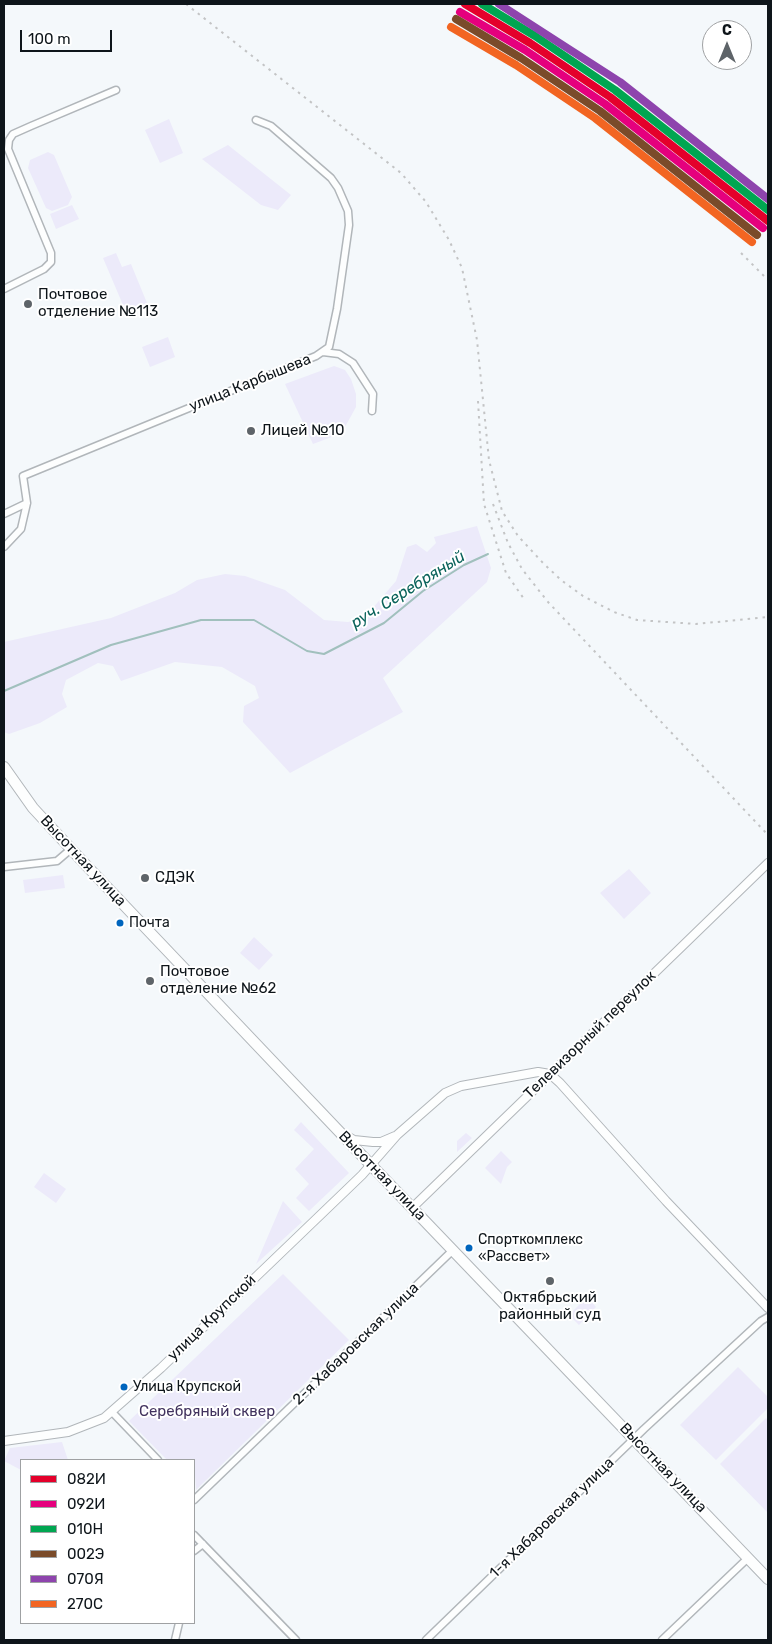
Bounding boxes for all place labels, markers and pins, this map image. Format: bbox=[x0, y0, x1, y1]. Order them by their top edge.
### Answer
place label: Почтовое отделение №113 bbox=[38, 286, 158, 321]
marker: Почтовое отделение №113 bbox=[22, 298, 34, 310]
place label: Лицей №10 bbox=[261, 422, 344, 440]
marker: Лицей №10 bbox=[245, 425, 257, 437]
place label: СДЭК bbox=[155, 869, 195, 887]
marker: СДЭК bbox=[139, 872, 151, 884]
place label: Почта bbox=[129, 915, 170, 931]
marker: Почта bbox=[115, 918, 125, 928]
place label: Почтовое отделение №62 bbox=[160, 963, 276, 998]
marker: Почтовое отделение №62 bbox=[144, 975, 156, 987]
place label: Спорткомплекс «Рассвет» bbox=[478, 1232, 583, 1264]
marker: Спорткомплекс «Рассвет» bbox=[464, 1243, 474, 1253]
marker: Октябрьский районный суд bbox=[544, 1275, 556, 1287]
place label: Октябрьский районный суд bbox=[499, 1289, 601, 1324]
place label: Улица Крупской bbox=[133, 1379, 241, 1395]
marker: Улица Крупской bbox=[119, 1382, 129, 1392]

